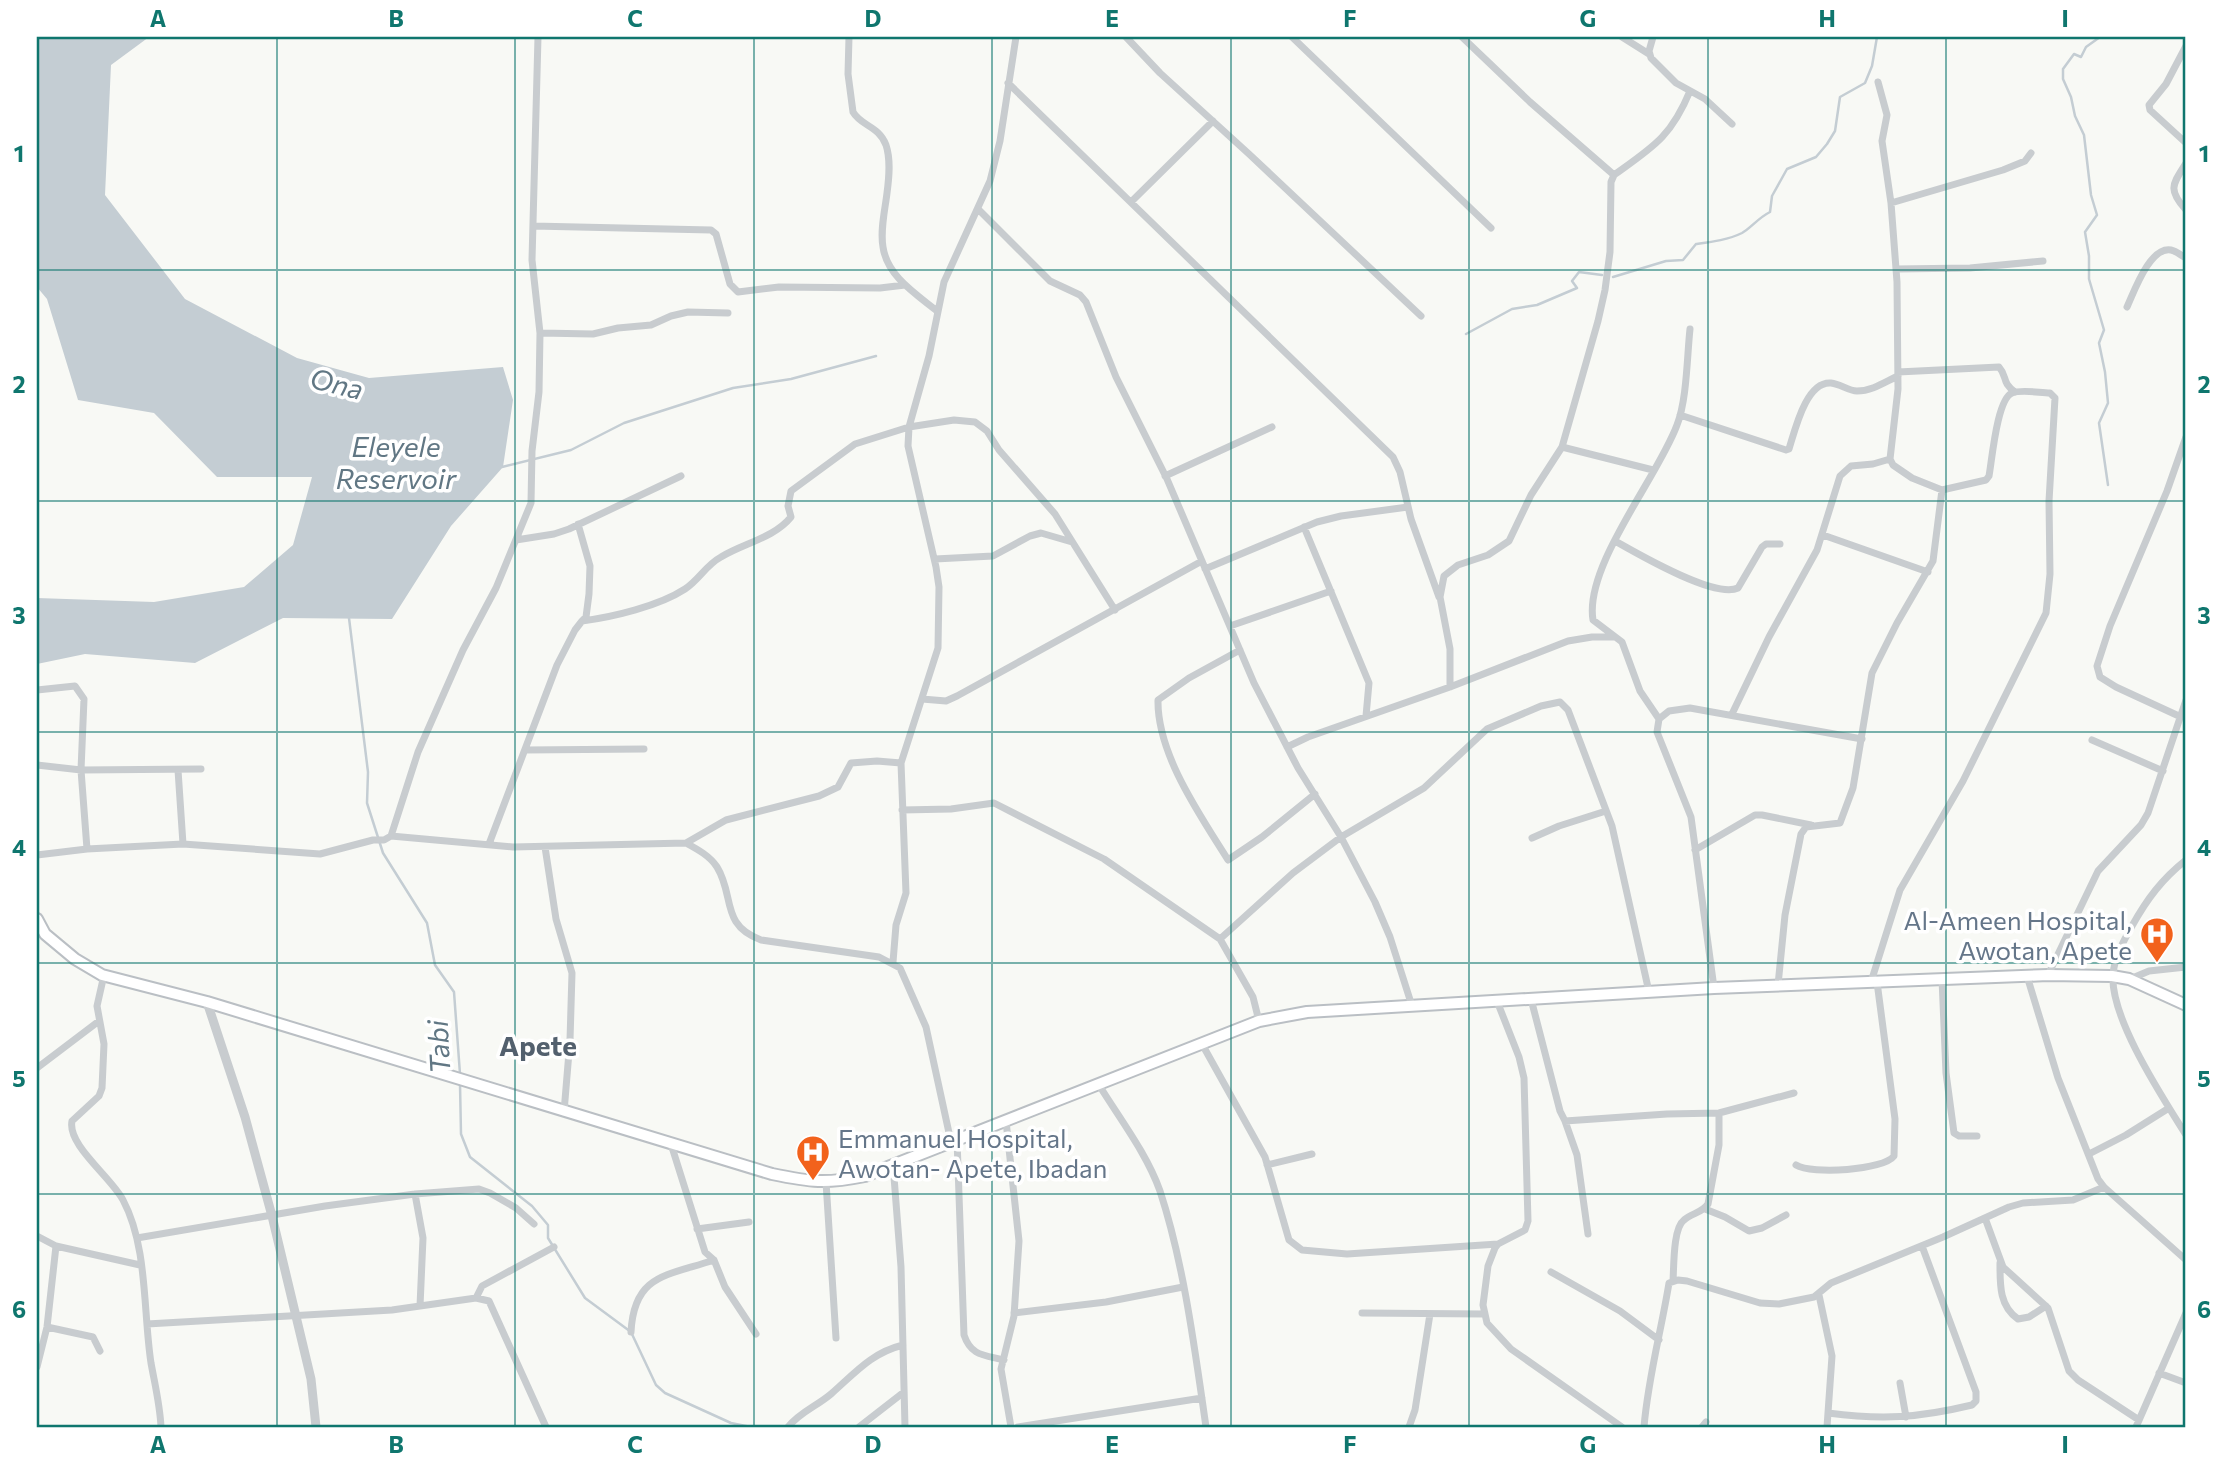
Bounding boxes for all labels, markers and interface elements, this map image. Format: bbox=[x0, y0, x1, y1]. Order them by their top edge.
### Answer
text: A bbox=[150, 4, 167, 32]
text: B bbox=[388, 4, 404, 32]
text: C bbox=[627, 4, 643, 32]
text: D bbox=[865, 4, 882, 32]
text: E bbox=[1105, 4, 1119, 32]
text: F bbox=[1343, 4, 1357, 32]
text: G bbox=[1580, 4, 1596, 32]
text: H bbox=[1818, 4, 1836, 32]
text: I bbox=[2061, 4, 2069, 32]
text: 1 bbox=[14, 139, 24, 167]
text: 1 bbox=[2199, 139, 2209, 167]
water label: Ona bbox=[307, 360, 367, 406]
text: 2 bbox=[12, 370, 26, 398]
text: 2 bbox=[2197, 370, 2211, 398]
water label: Eleyele Reservoir bbox=[336, 429, 457, 495]
text: 3 bbox=[12, 601, 26, 629]
text: 3 bbox=[2197, 601, 2211, 629]
text: 4 bbox=[12, 833, 26, 861]
text: 4 bbox=[2197, 833, 2211, 861]
place label: Al-Ameen Hospital, Awotan, Apete bbox=[1904, 904, 2132, 965]
hospital icon: Al-Ameen Hospital, Awotan, Apete bbox=[2138, 915, 2176, 964]
water label: Tabi bbox=[420, 1018, 456, 1075]
district label: Apete bbox=[499, 1028, 577, 1062]
text: 5 bbox=[12, 1064, 26, 1092]
text: 5 bbox=[2197, 1064, 2211, 1092]
place label: Emmanuel Hospital, Awotan- Apete, Ibadan bbox=[838, 1122, 1107, 1183]
hospital icon: Emmanuel Hospital, Awotan- Apete, Ibadan bbox=[794, 1133, 832, 1182]
text: 6 bbox=[12, 1295, 26, 1323]
text: 6 bbox=[2197, 1295, 2211, 1323]
text: A bbox=[150, 1430, 167, 1458]
text: B bbox=[388, 1430, 404, 1458]
text: C bbox=[627, 1430, 643, 1458]
text: D bbox=[865, 1430, 882, 1458]
text: E bbox=[1105, 1430, 1119, 1458]
text: F bbox=[1343, 1430, 1357, 1458]
text: G bbox=[1580, 1430, 1596, 1458]
text: H bbox=[1818, 1430, 1836, 1458]
text: I bbox=[2061, 1430, 2069, 1458]

